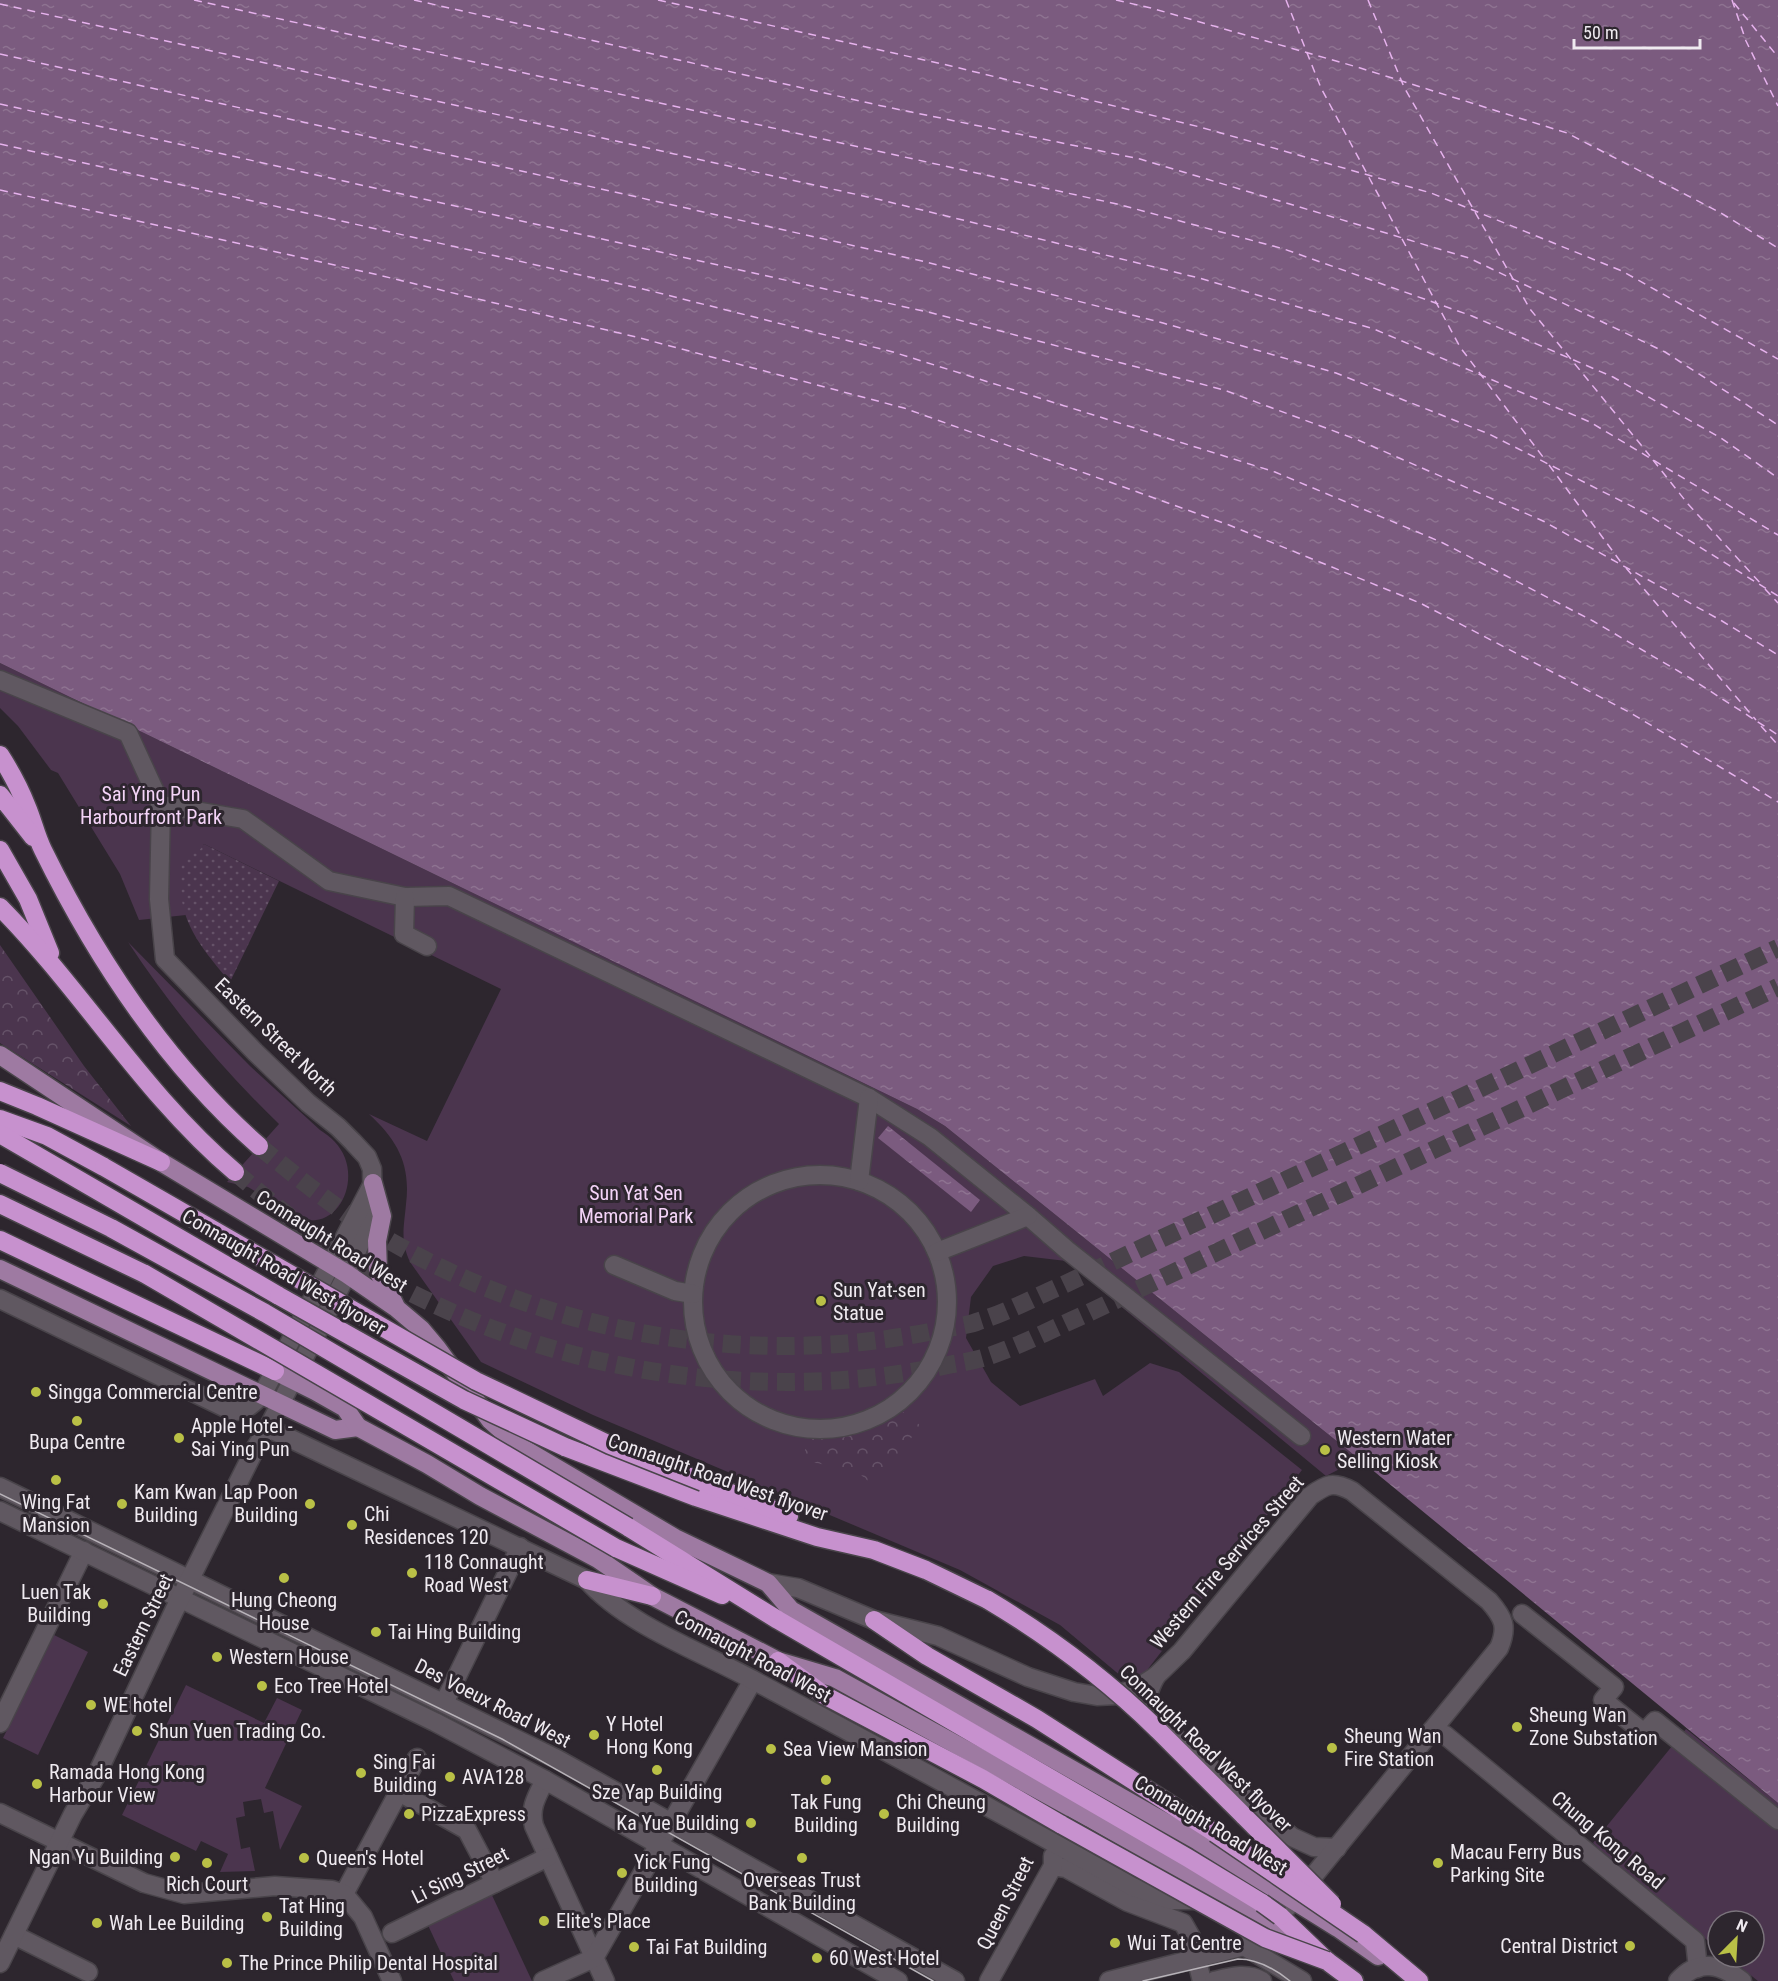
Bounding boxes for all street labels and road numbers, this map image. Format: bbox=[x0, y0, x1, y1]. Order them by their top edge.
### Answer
street label: Eastern Street North bbox=[210, 973, 342, 1101]
street label: Connaught Road West bbox=[252, 1185, 412, 1297]
street label: Connaught Road West flyover bbox=[178, 1204, 390, 1340]
street label: Connaught Road West flyover bbox=[605, 1428, 831, 1526]
street label: Western Fire Services Street bbox=[1145, 1470, 1309, 1653]
street label: Eastern Street bbox=[108, 1570, 178, 1680]
street label: Connaught Road West bbox=[670, 1605, 836, 1708]
street label: Des Voeux Road West bbox=[411, 1653, 575, 1753]
street label: Connaught Road West flyover bbox=[1115, 1659, 1297, 1837]
street label: Connaught Road West bbox=[1130, 1770, 1292, 1880]
street label: Chung Kong Road bbox=[1547, 1786, 1669, 1894]
street label: Li Sing Street bbox=[408, 1841, 512, 1909]
street label: Queen Street bbox=[971, 1852, 1039, 1954]

